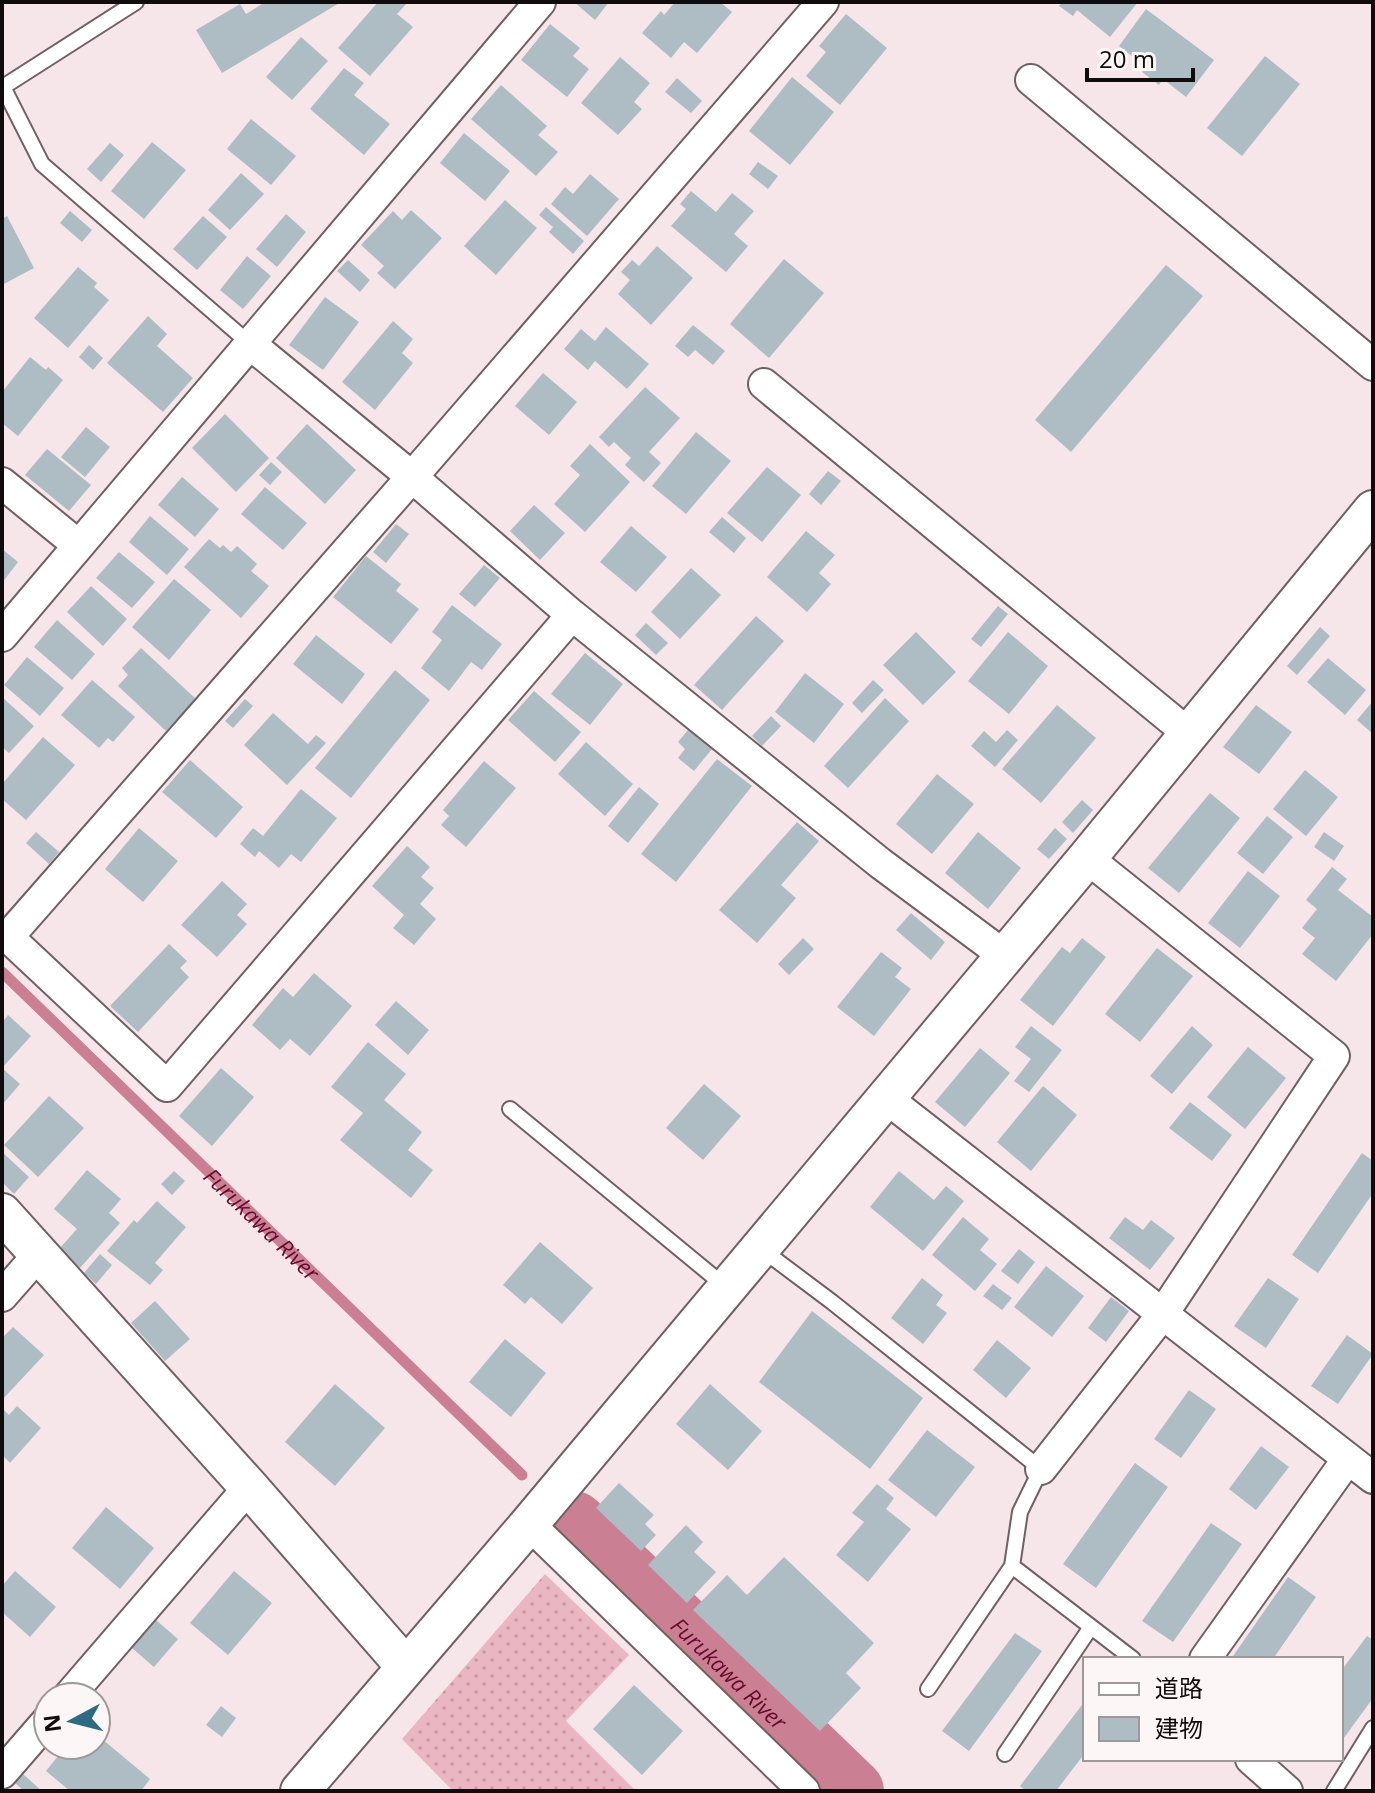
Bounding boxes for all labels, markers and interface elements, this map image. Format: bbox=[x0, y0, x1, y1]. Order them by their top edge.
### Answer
scale bar bbox=[1087, 32, 1193, 82]
text: 20 m bbox=[1099, 42, 1155, 75]
water label: Furukawa River bbox=[198, 1161, 327, 1287]
water label: Furukawa River bbox=[665, 1610, 795, 1737]
legend bbox=[1083, 1657, 1343, 1761]
text: 道路 bbox=[1155, 1671, 1203, 1704]
north arrow bbox=[32, 1681, 112, 1761]
text: 建物 bbox=[1155, 1711, 1203, 1744]
text: N bbox=[35, 1713, 67, 1734]

